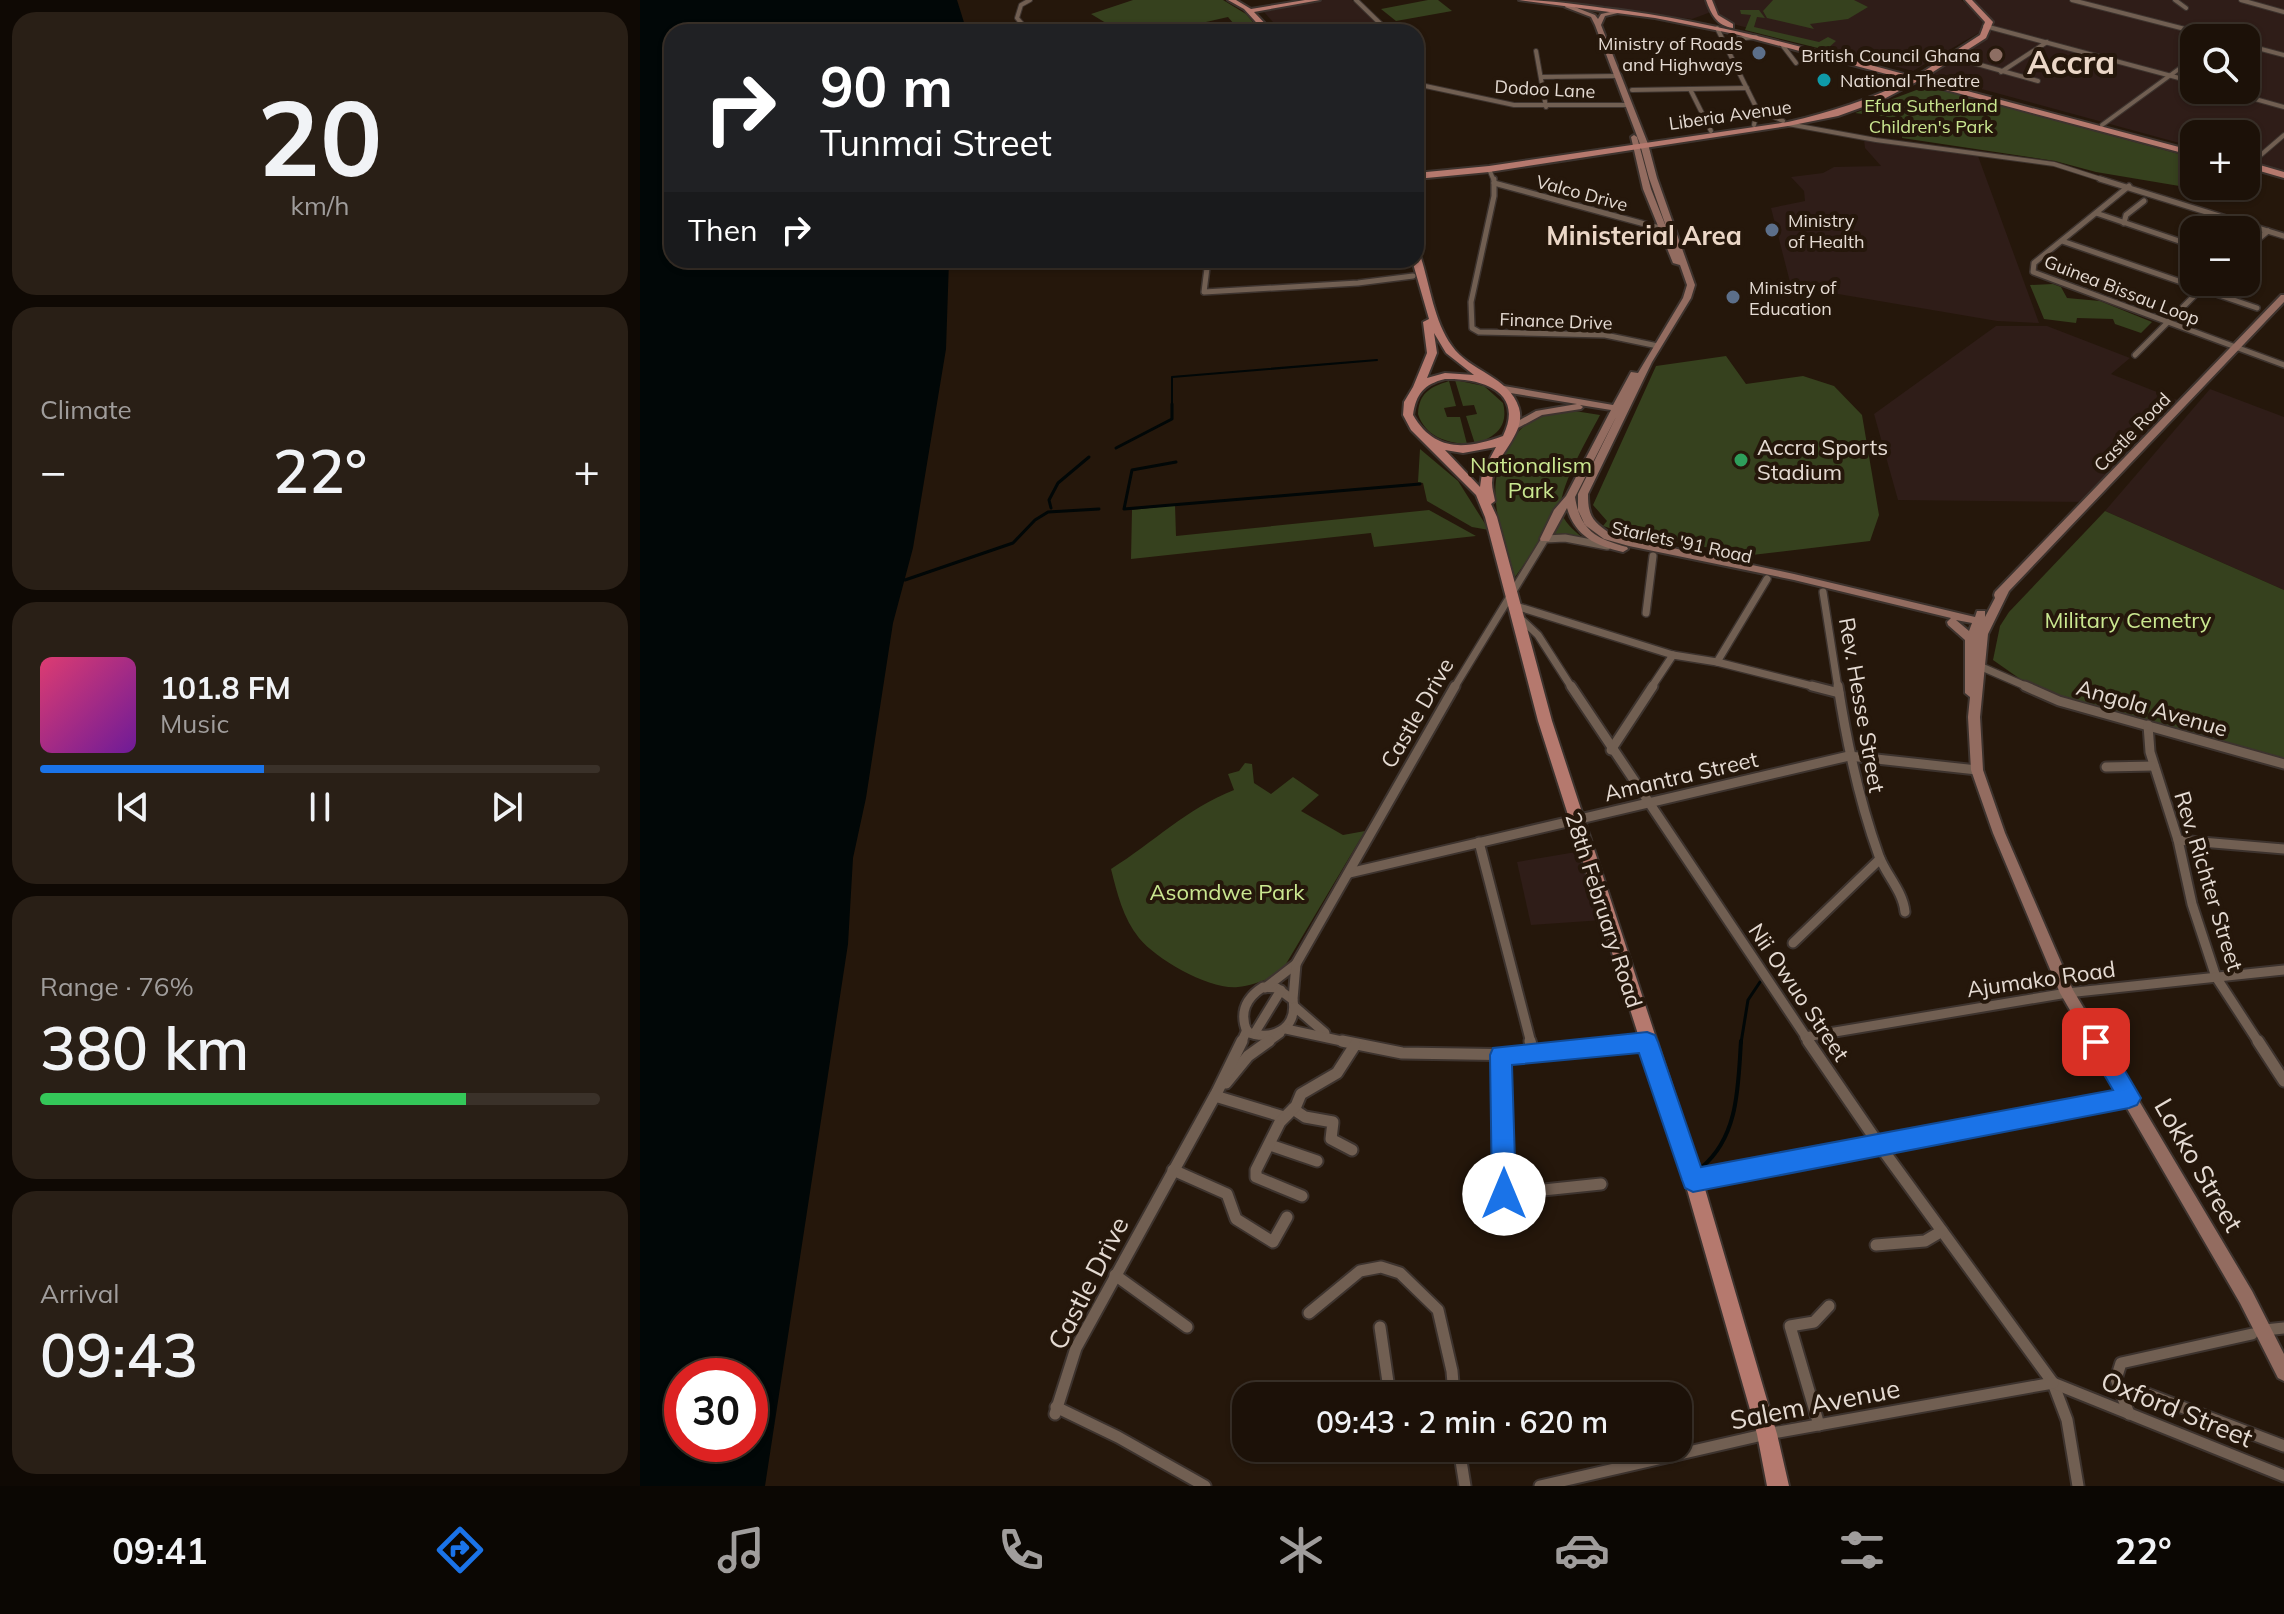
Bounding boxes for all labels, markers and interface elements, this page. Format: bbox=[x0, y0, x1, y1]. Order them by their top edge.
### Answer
map controls bbox=[2180, 24, 2260, 296]
button: search bbox=[2180, 24, 2260, 104]
place label: Ministry of Roads and Highways bbox=[1598, 32, 1743, 76]
district label: Accra bbox=[2027, 42, 2115, 82]
marker: Ministry of Roads and Highways bbox=[1750, 44, 1768, 62]
place label: British Council Ghana bbox=[1801, 44, 1980, 67]
marker: British Council Ghana bbox=[1987, 46, 2005, 64]
text: 90 m bbox=[820, 51, 953, 121]
icon: right bbox=[688, 56, 792, 160]
place label: National Theatre bbox=[1840, 69, 1980, 92]
text: 20 bbox=[258, 71, 382, 202]
marker: National Theatre bbox=[1815, 71, 1833, 89]
street label: Dodoo Lane bbox=[1494, 75, 1596, 103]
park label: Efua Sutherland Children's Park bbox=[1864, 94, 1998, 138]
street label: Liberia Avenue bbox=[1667, 95, 1793, 135]
text: Tunmai Street bbox=[820, 120, 1052, 165]
button: + bbox=[2180, 120, 2260, 200]
street label: Valco Drive bbox=[1534, 170, 1630, 216]
text: km/h bbox=[291, 189, 349, 222]
icon: right bbox=[774, 208, 818, 252]
place label: Ministry of Health bbox=[1788, 209, 1864, 253]
text: Then bbox=[688, 211, 758, 249]
button: − bbox=[2180, 216, 2260, 296]
district label: Ministerial Area bbox=[1546, 219, 1742, 252]
marker: Ministry of Health bbox=[1763, 221, 1781, 239]
street label: Guinea Bissau Loop bbox=[2041, 250, 2203, 330]
place label: Ministry of Education bbox=[1749, 276, 1837, 320]
marker: Ministry of Education bbox=[1724, 288, 1742, 306]
street label: Finance Drive bbox=[1499, 308, 1613, 334]
street label: Castle Road bbox=[2089, 388, 2175, 476]
text: Climate bbox=[40, 393, 132, 426]
text: 22° bbox=[273, 433, 367, 508]
place label: Accra Sports Stadium bbox=[1757, 433, 1888, 486]
text: − bbox=[40, 443, 66, 498]
text: + bbox=[574, 443, 600, 498]
park label: Nationalism Park bbox=[1470, 451, 1592, 504]
marker: Accra Sports Stadium bbox=[1732, 451, 1750, 469]
street label: Starlets '91 Road bbox=[1610, 516, 1754, 568]
park label: Military Cemetry bbox=[2044, 606, 2212, 634]
street label: Rev. Hesse Street bbox=[1833, 615, 1891, 795]
street label: Castle Drive bbox=[1374, 653, 1460, 773]
text: 101.8 FM bbox=[160, 669, 291, 707]
street label: Angola Avenue bbox=[2073, 673, 2231, 743]
text: Music bbox=[160, 707, 229, 740]
street label: Amantra Street bbox=[1601, 745, 1761, 807]
icon: previous bbox=[111, 785, 155, 829]
icon: pause bbox=[298, 785, 342, 829]
icon: next bbox=[485, 785, 529, 829]
street label: Rev. Richter Street bbox=[2168, 788, 2250, 975]
street label: 28th February Road bbox=[1559, 809, 1649, 1011]
park label: Asomdwe Park bbox=[1150, 878, 1305, 906]
street label: Nii Owuo Street bbox=[1742, 918, 1856, 1067]
street label: Ajumako Road bbox=[1965, 955, 2117, 1003]
text: Range · 76% bbox=[40, 970, 194, 1003]
pin bbox=[2062, 1008, 2130, 1076]
text: 380 km bbox=[40, 1010, 249, 1085]
icon: arrive bbox=[2074, 1020, 2118, 1064]
street label: Lokko Street bbox=[2147, 1092, 2251, 1238]
position arrow bbox=[1462, 1152, 1546, 1236]
street label: Castle Drive bbox=[1040, 1211, 1136, 1355]
text: Arrival bbox=[40, 1277, 120, 1310]
text: 09:43 bbox=[40, 1317, 198, 1392]
speed limit sign: 30 bbox=[664, 1358, 768, 1462]
street label: Oxford Street bbox=[2096, 1364, 2258, 1454]
street label: Salem Avenue bbox=[1727, 1371, 1903, 1437]
text: 09:43 · 2 min · 620 m bbox=[1316, 1403, 1608, 1441]
icon: directions bbox=[432, 1522, 488, 1578]
icon: music bbox=[713, 1522, 769, 1578]
icon: phone bbox=[993, 1522, 1049, 1578]
icon: climate bbox=[1273, 1522, 1329, 1578]
icon: car bbox=[1554, 1522, 1610, 1578]
icon: filters bbox=[1834, 1522, 1890, 1578]
text: 09:41 bbox=[112, 1528, 208, 1573]
text: 22° bbox=[2115, 1528, 2172, 1573]

